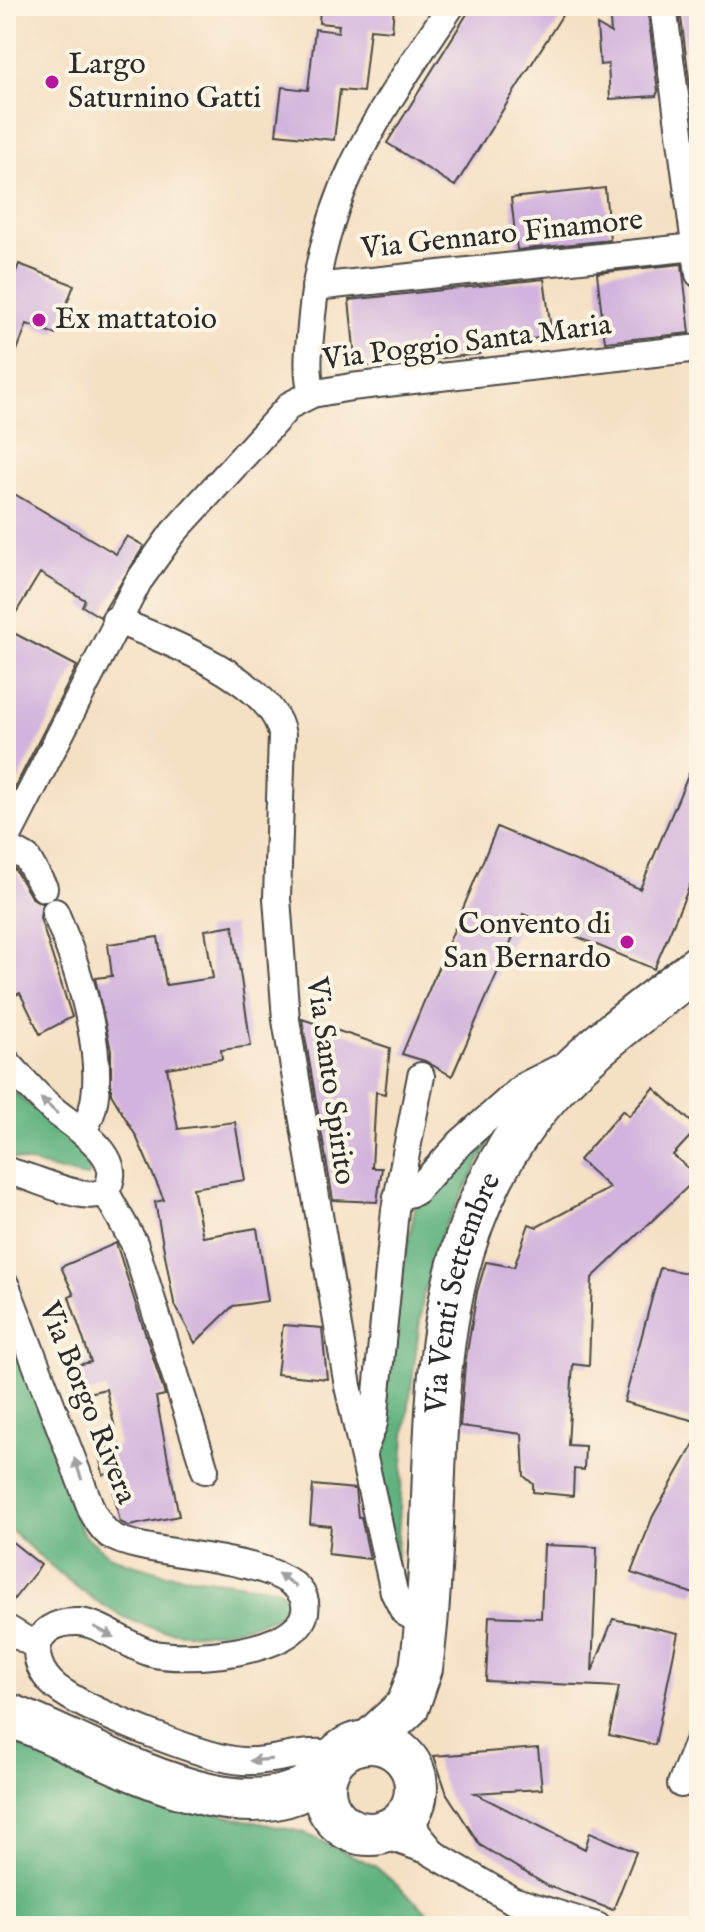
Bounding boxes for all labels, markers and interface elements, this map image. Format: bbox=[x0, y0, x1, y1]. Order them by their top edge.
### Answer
place label: Largo Saturnino Gatti bbox=[68, 46, 261, 118]
marker: Largo Saturnino Gatti bbox=[43, 73, 61, 91]
street label: Via Gennaro Finamore bbox=[358, 201, 645, 269]
place label: Ex mattatoio bbox=[55, 301, 217, 339]
street label: Via Poggio Santa Maria bbox=[320, 306, 613, 380]
marker: Ex mattatoio bbox=[30, 311, 48, 329]
place label: Convento di San Bernardo bbox=[443, 906, 611, 978]
marker: Convento di San Bernardo bbox=[618, 933, 636, 951]
street label: Via Santo Spirito bbox=[296, 974, 363, 1187]
one-way arrow bbox=[40, 1098, 59, 1116]
street label: Via Venti Settembre bbox=[418, 1166, 510, 1416]
street label: Via Borgo Rivera bbox=[29, 1296, 145, 1510]
one-way arrow bbox=[71, 1456, 83, 1480]
one-way arrow bbox=[277, 1573, 298, 1588]
one-way arrow bbox=[92, 1626, 115, 1639]
one-way arrow bbox=[248, 1754, 273, 1767]

